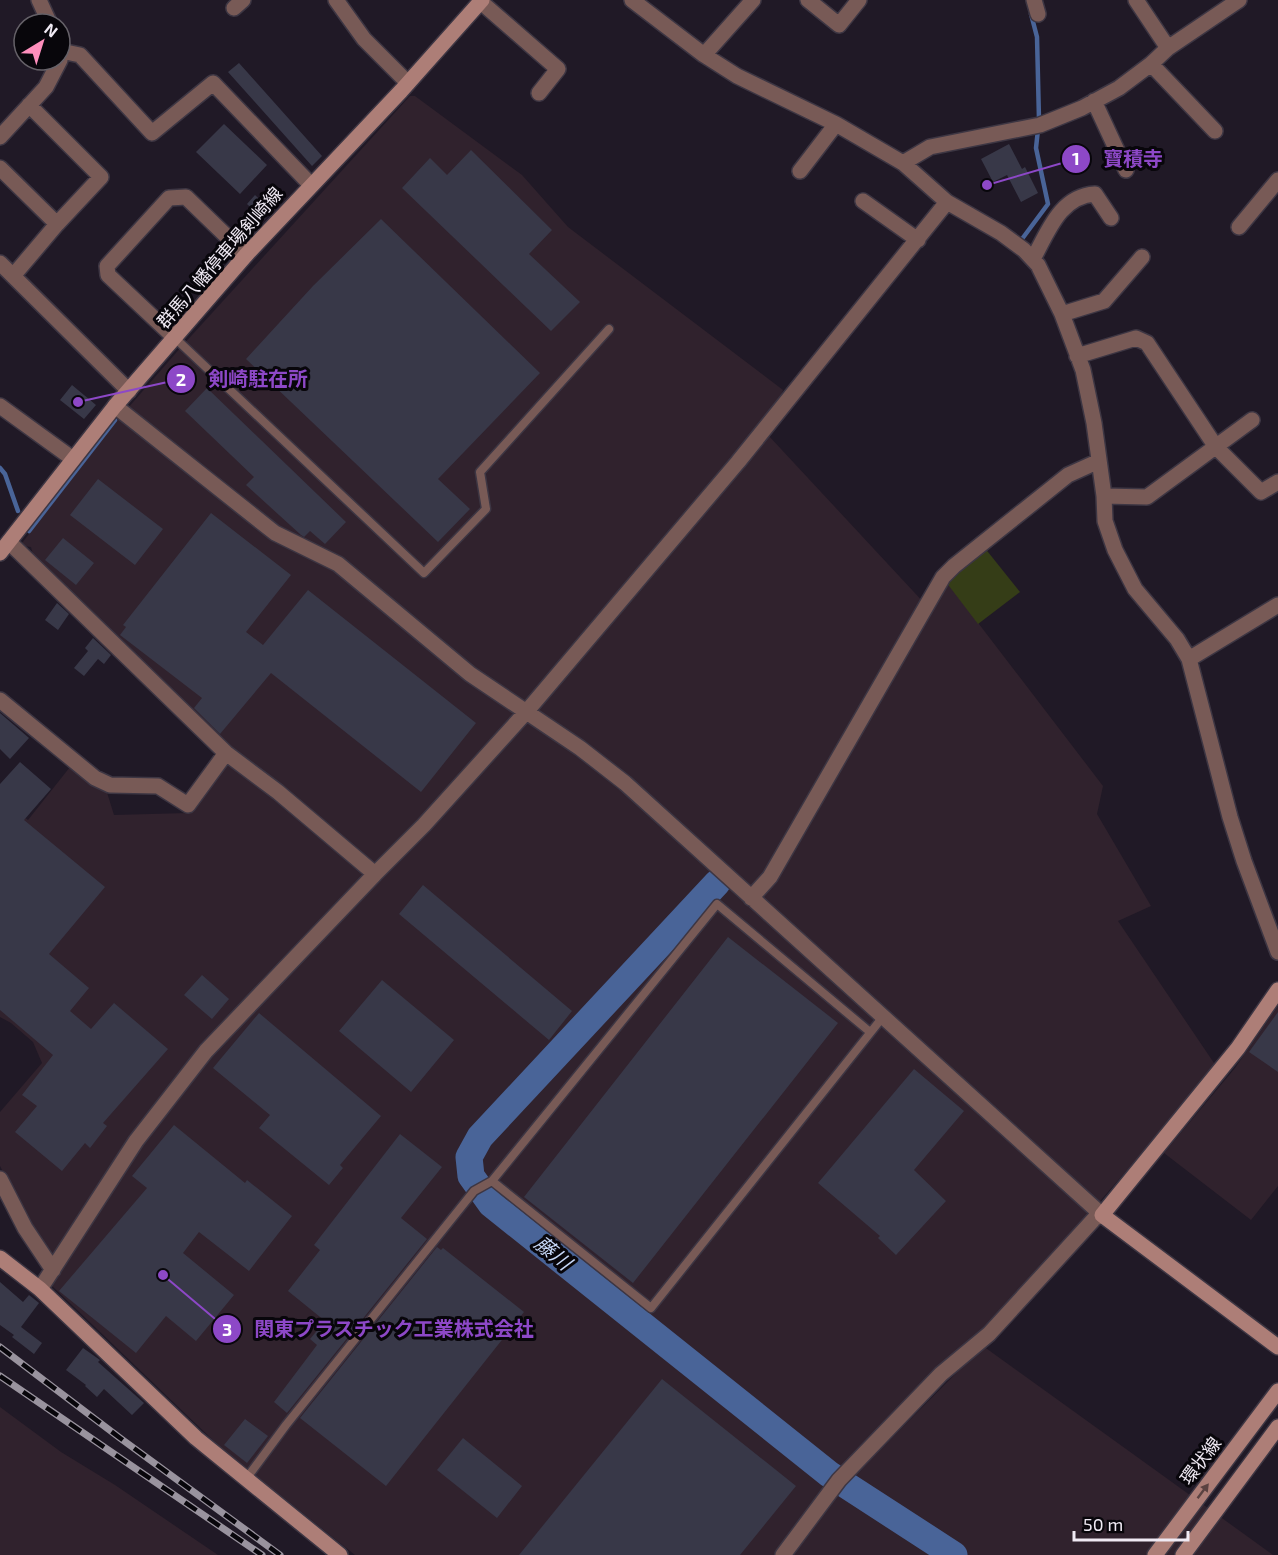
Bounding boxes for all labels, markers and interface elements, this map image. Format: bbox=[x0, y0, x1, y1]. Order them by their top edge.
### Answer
north arrow bbox=[12, 12, 72, 72]
text: N bbox=[41, 19, 62, 41]
callout: 寶積寺 bbox=[1061, 140, 1175, 178]
text: 寶積寺 bbox=[1103, 146, 1163, 170]
text: 1 bbox=[1072, 147, 1080, 169]
street label: 群馬八幡停車場剣崎線 bbox=[152, 182, 287, 332]
callout: 剣崎駐在所 bbox=[166, 360, 320, 398]
text: 剣崎駐在所 bbox=[208, 366, 308, 390]
text: 2 bbox=[176, 368, 186, 390]
water label: 藤川 bbox=[531, 1230, 578, 1275]
callout: 関東プラスチック工業株式会社 bbox=[212, 1310, 546, 1348]
text: 関東プラスチック工業株式会社 bbox=[254, 1316, 534, 1340]
text: 3 bbox=[222, 1318, 232, 1340]
street label: 環状線 bbox=[1175, 1432, 1225, 1489]
one-way arrow bbox=[1197, 1484, 1209, 1500]
scale bar bbox=[1074, 1504, 1188, 1542]
text: 50 m bbox=[1083, 1513, 1123, 1535]

